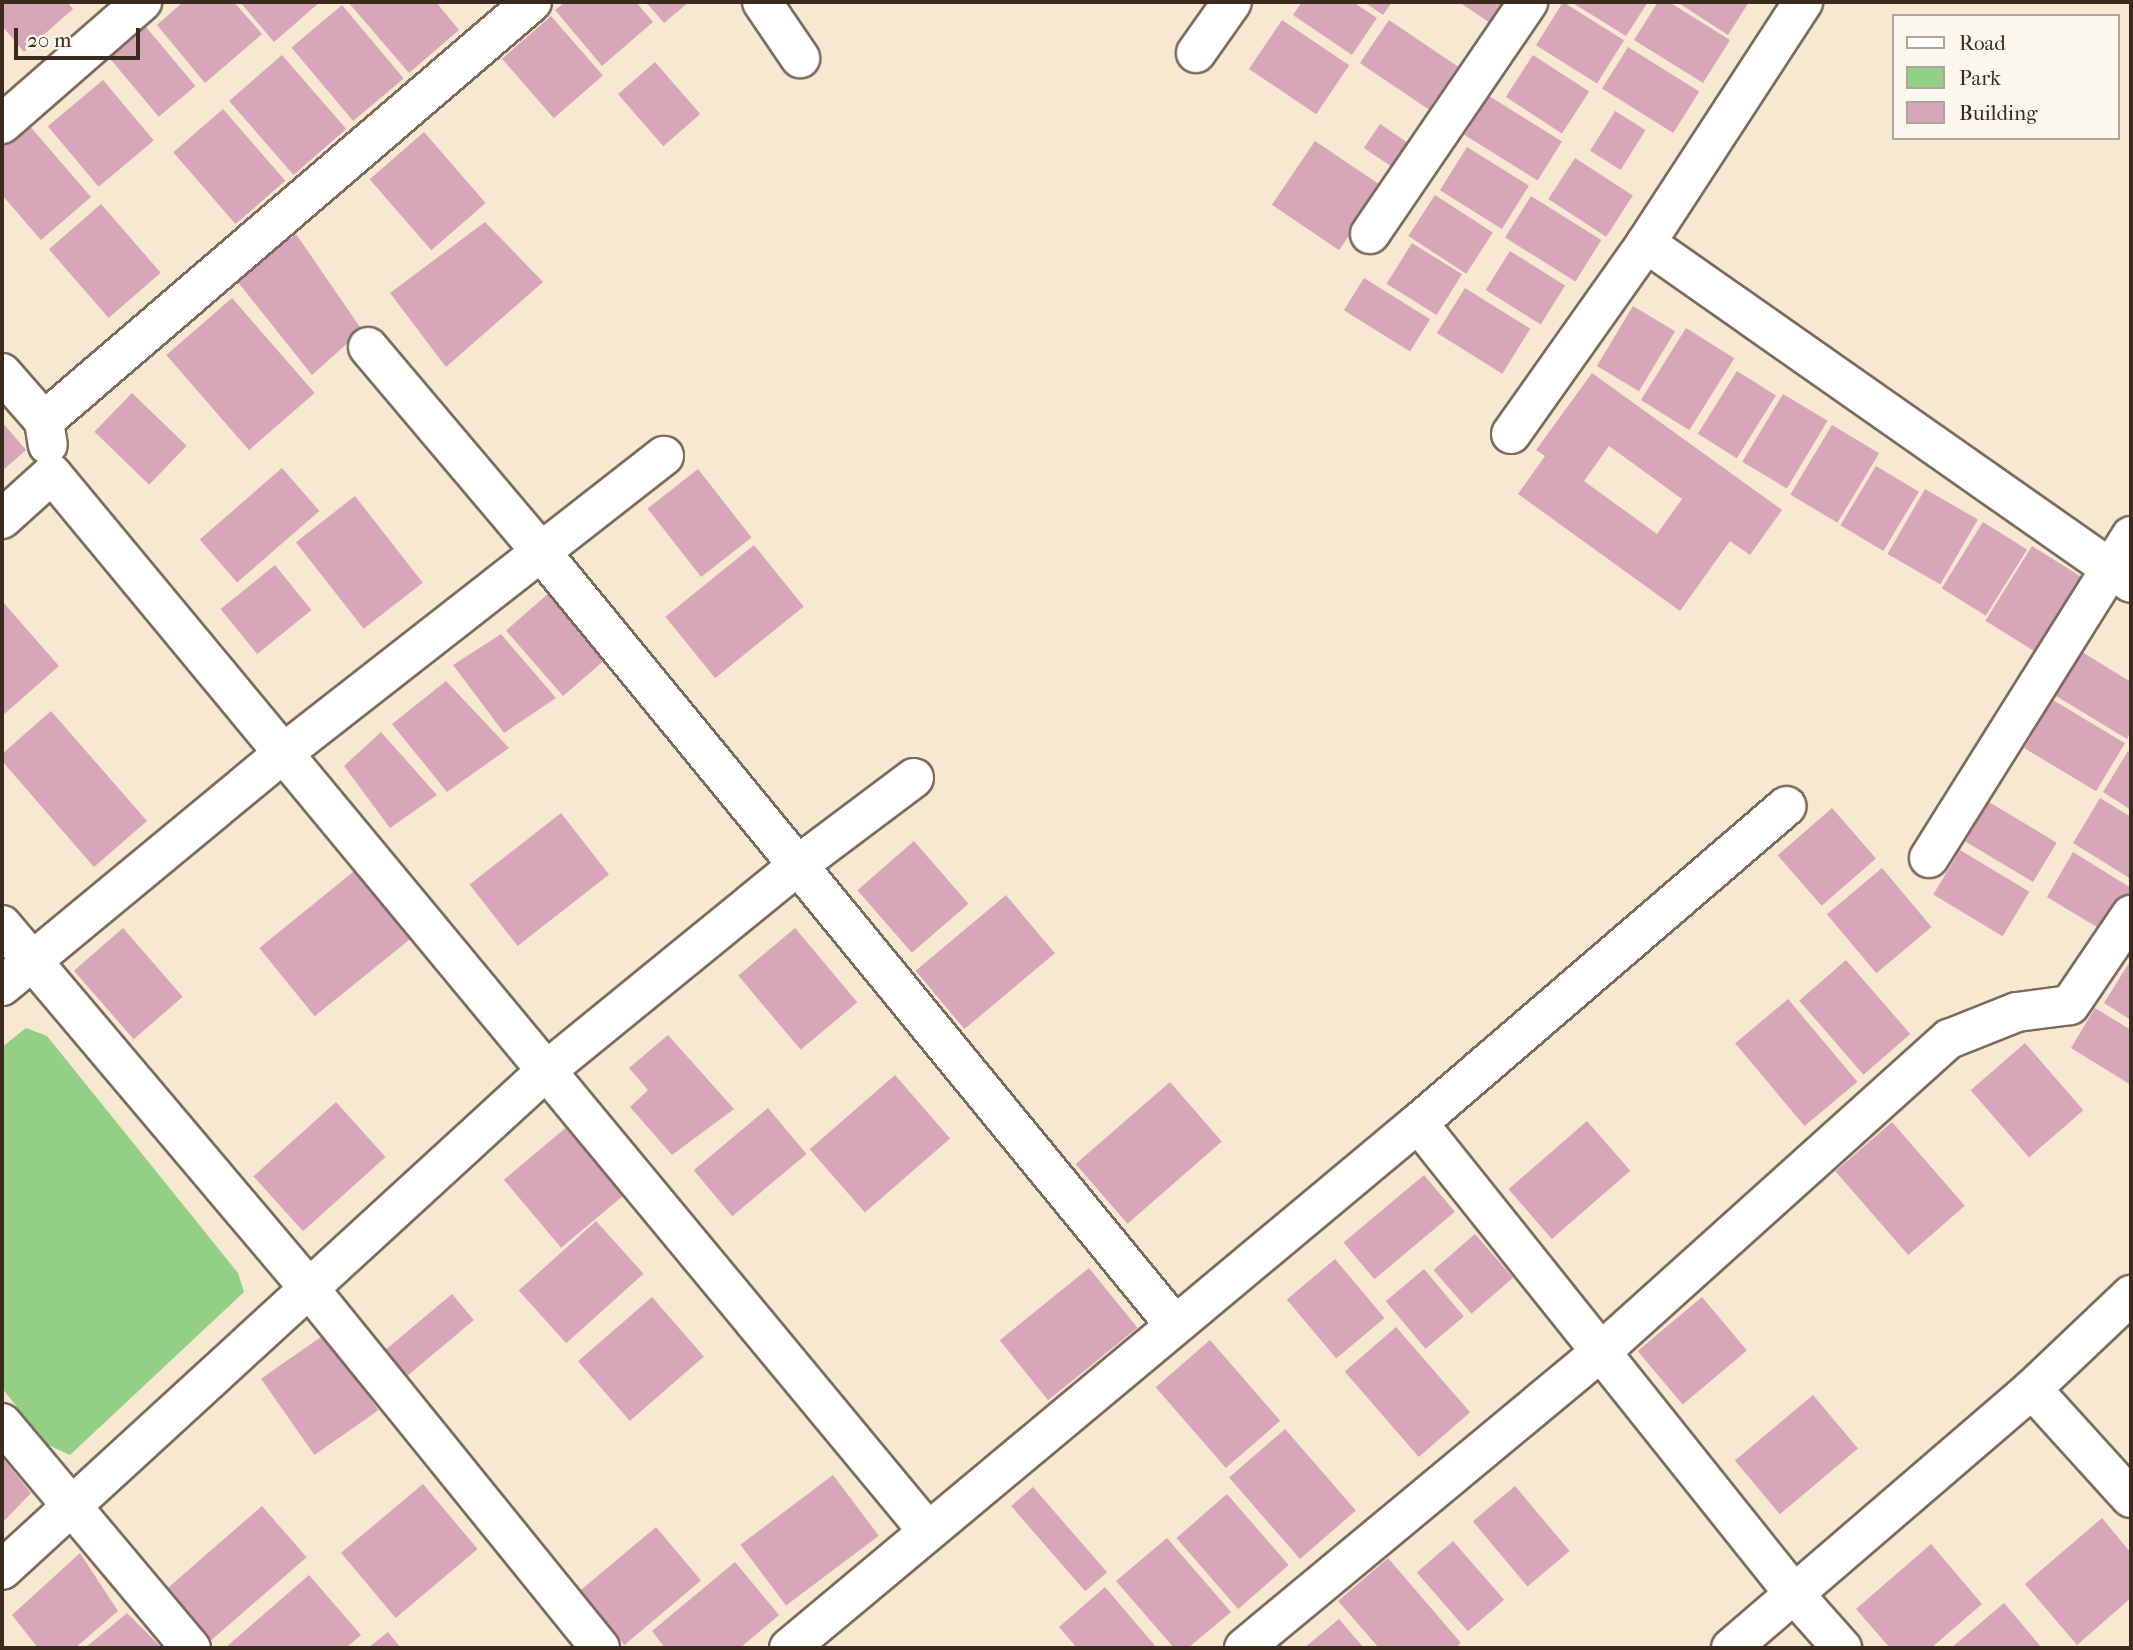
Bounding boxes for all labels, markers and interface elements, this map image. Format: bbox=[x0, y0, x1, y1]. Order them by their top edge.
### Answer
scale bar bbox=[18, 14, 144, 58]
legend bbox=[1892, 14, 2119, 140]
text: 20 m bbox=[27, 28, 71, 52]
text: Road bbox=[1959, 31, 2006, 55]
text: Park bbox=[1959, 66, 2001, 90]
text: Building bbox=[1959, 101, 2037, 125]

